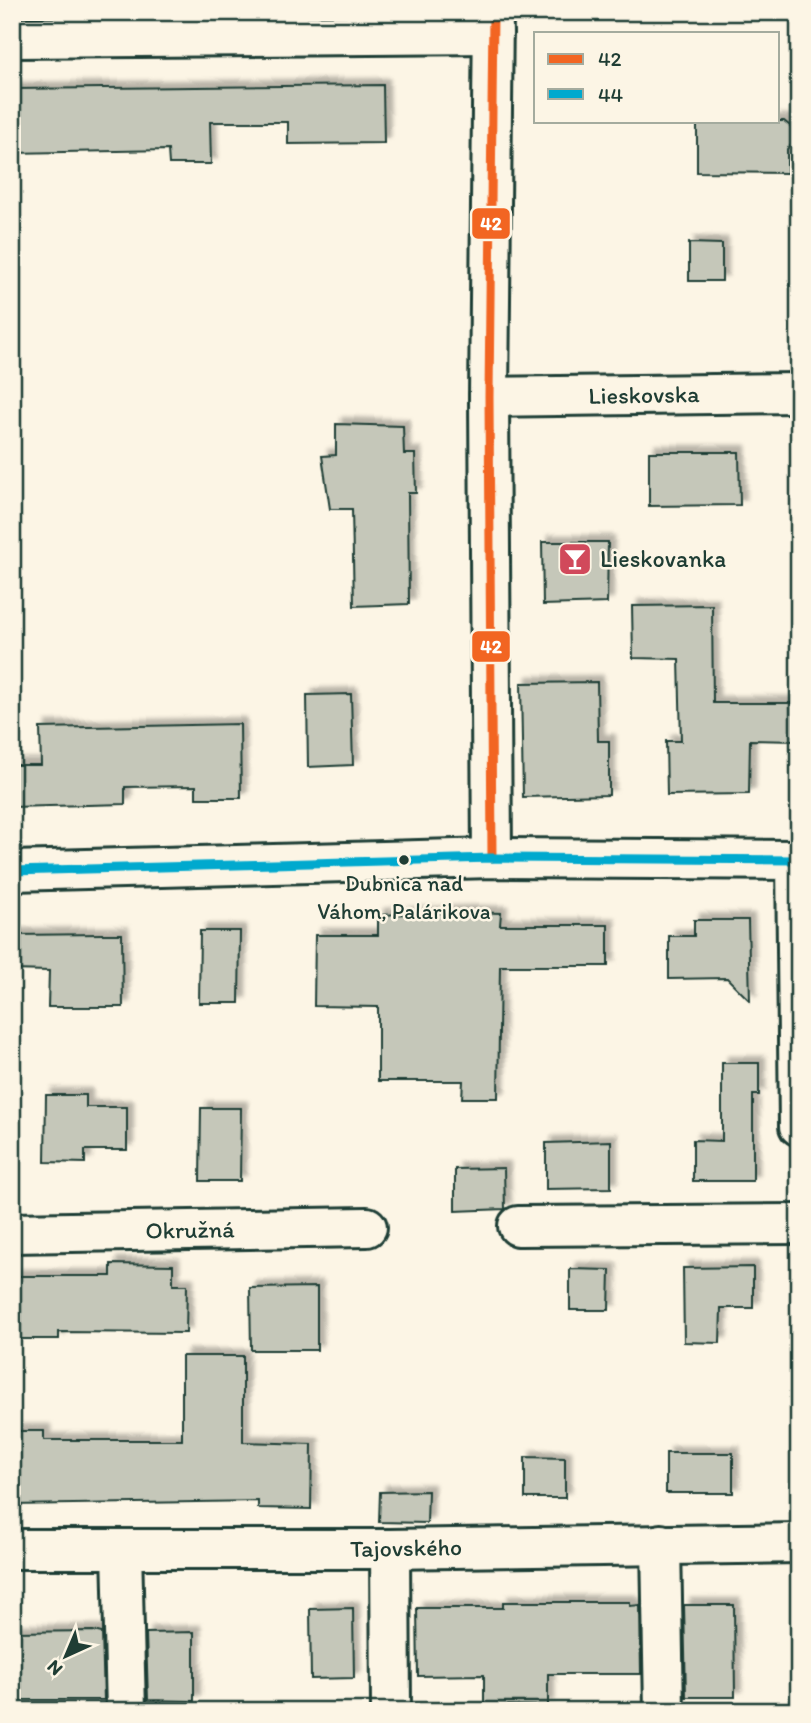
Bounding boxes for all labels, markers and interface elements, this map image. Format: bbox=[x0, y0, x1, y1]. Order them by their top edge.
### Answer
legend bbox=[534, 32, 780, 122]
text: 42 bbox=[598, 46, 622, 71]
text: 44 bbox=[598, 82, 624, 107]
line badge: 42 bbox=[471, 207, 511, 240]
text: 42 bbox=[480, 212, 502, 235]
street label: Lieskovska bbox=[588, 379, 700, 410]
bar icon: Lieskovanka bbox=[556, 540, 594, 578]
place label: Lieskovanka bbox=[600, 544, 726, 573]
line badge: 42 bbox=[471, 630, 511, 663]
text: 42 bbox=[480, 635, 502, 658]
marker: Dubnica nad Váhom, Palárikova bbox=[397, 853, 411, 867]
place label: Dubnica nad Váhom, Palárikova bbox=[317, 870, 491, 925]
street label: Okružná bbox=[145, 1214, 235, 1245]
street label: Tajovského bbox=[350, 1532, 462, 1563]
north arrow bbox=[32, 1622, 102, 1692]
text: N bbox=[42, 1655, 67, 1681]

